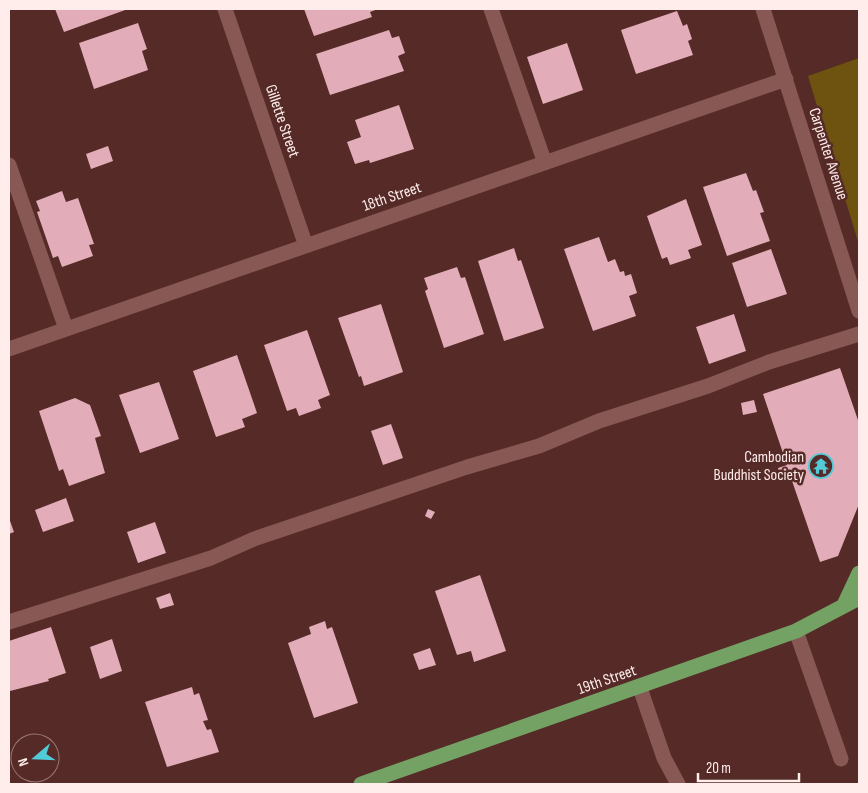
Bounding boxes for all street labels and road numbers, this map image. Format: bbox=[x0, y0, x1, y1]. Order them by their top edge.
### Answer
street label: Gillette Street bbox=[261, 82, 303, 160]
street label: Carpenter Avenue bbox=[804, 106, 852, 202]
street label: 18th Street bbox=[360, 178, 424, 216]
street label: 19th Street bbox=[575, 661, 639, 699]

